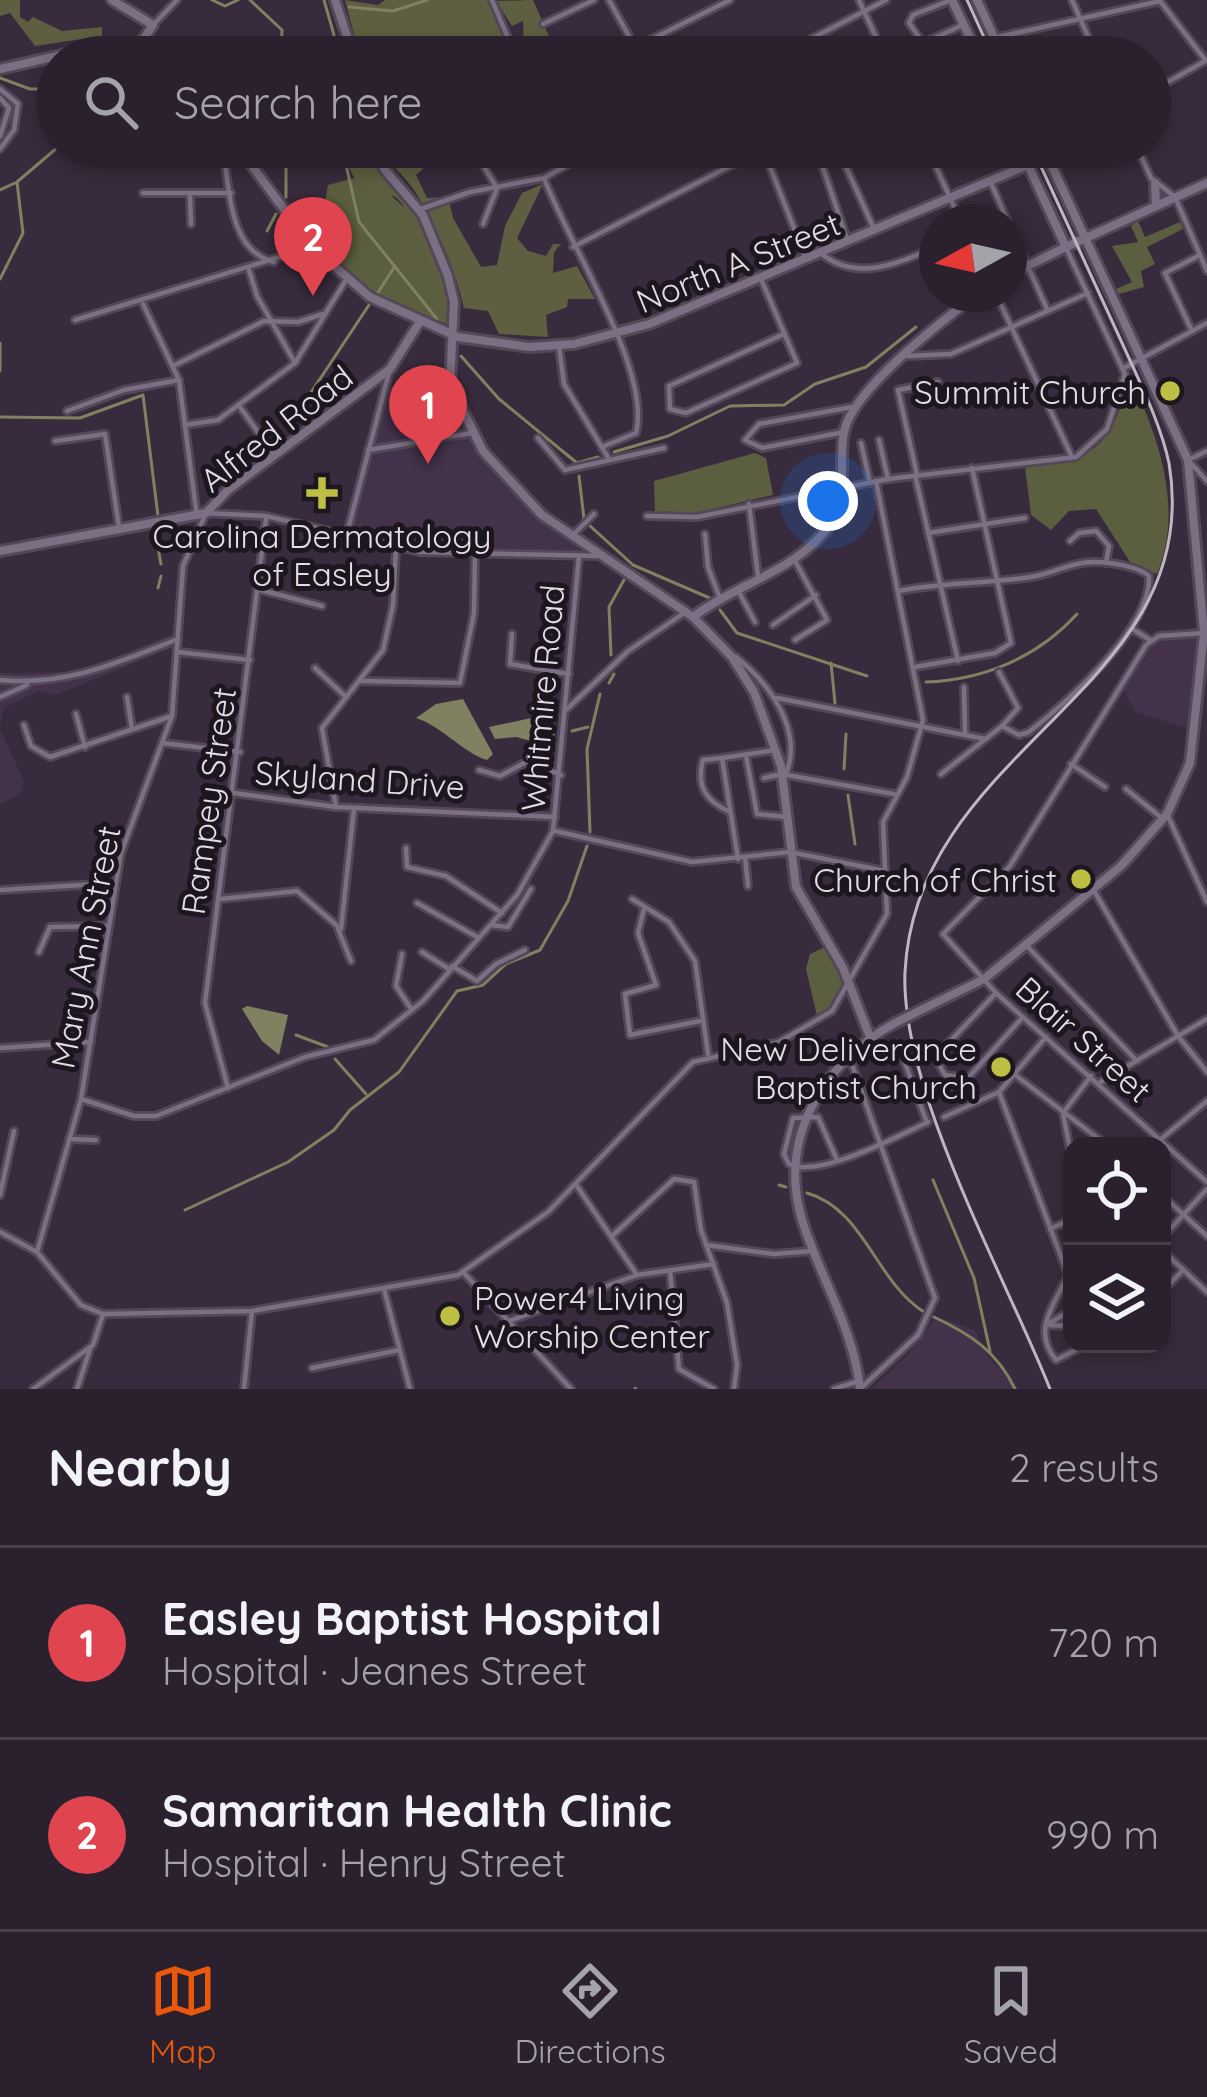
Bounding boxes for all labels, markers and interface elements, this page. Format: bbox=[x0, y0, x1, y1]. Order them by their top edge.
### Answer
search box bbox=[36, 36, 1171, 168]
icon: search bbox=[78, 69, 144, 135]
text: Search here bbox=[174, 74, 422, 130]
pin: 2 bbox=[274, 197, 352, 296]
street label: North A Street bbox=[630, 203, 846, 321]
north arrow bbox=[919, 204, 1027, 312]
street label: Alfred Road bbox=[192, 356, 360, 500]
pin: 1 bbox=[389, 365, 467, 464]
place label: Summit Church bbox=[914, 371, 1146, 412]
marker: Summit Church bbox=[1157, 378, 1183, 404]
your location bbox=[798, 471, 858, 531]
marker: Carolina Dermatology of Easley bbox=[306, 477, 338, 509]
place label: Carolina Dermatology of Easley bbox=[152, 515, 492, 594]
street label: Whitmire Road bbox=[512, 583, 572, 813]
street label: Rampey Street bbox=[172, 685, 244, 917]
street label: Skyland Drive bbox=[254, 751, 466, 807]
street label: Mary Ann Street bbox=[41, 822, 129, 1072]
place label: Church of Christ bbox=[814, 859, 1057, 900]
marker: Church of Christ bbox=[1068, 866, 1094, 892]
street label: Blair Street bbox=[1008, 968, 1160, 1110]
place label: New Deliverance Baptist Church bbox=[720, 1028, 977, 1107]
marker: New Deliverance Baptist Church bbox=[988, 1054, 1014, 1080]
map controls bbox=[1063, 1137, 1171, 1353]
button: locate bbox=[1063, 1137, 1171, 1245]
button: layers bbox=[1063, 1245, 1171, 1353]
place label: Power4 Living Worship Center bbox=[474, 1277, 710, 1356]
marker: Power4 Living Worship Center bbox=[437, 1303, 463, 1329]
text: Nearby bbox=[48, 1435, 232, 1499]
text: 2 results bbox=[1009, 1443, 1159, 1492]
text: Easley Baptist Hospital bbox=[162, 1590, 662, 1646]
text: 1 bbox=[79, 1618, 95, 1667]
text: 720 m bbox=[1048, 1618, 1159, 1667]
text: Hospital · Jeanes Street bbox=[162, 1646, 587, 1695]
text: Samaritan Health Clinic bbox=[162, 1782, 672, 1838]
text: 2 bbox=[76, 1810, 98, 1859]
text: 990 m bbox=[1046, 1810, 1159, 1859]
text: Hospital · Henry Street bbox=[162, 1838, 566, 1887]
tab: Map bbox=[149, 1958, 216, 2071]
tab: Directions bbox=[514, 1958, 666, 2071]
tab: Saved bbox=[964, 1958, 1058, 2071]

